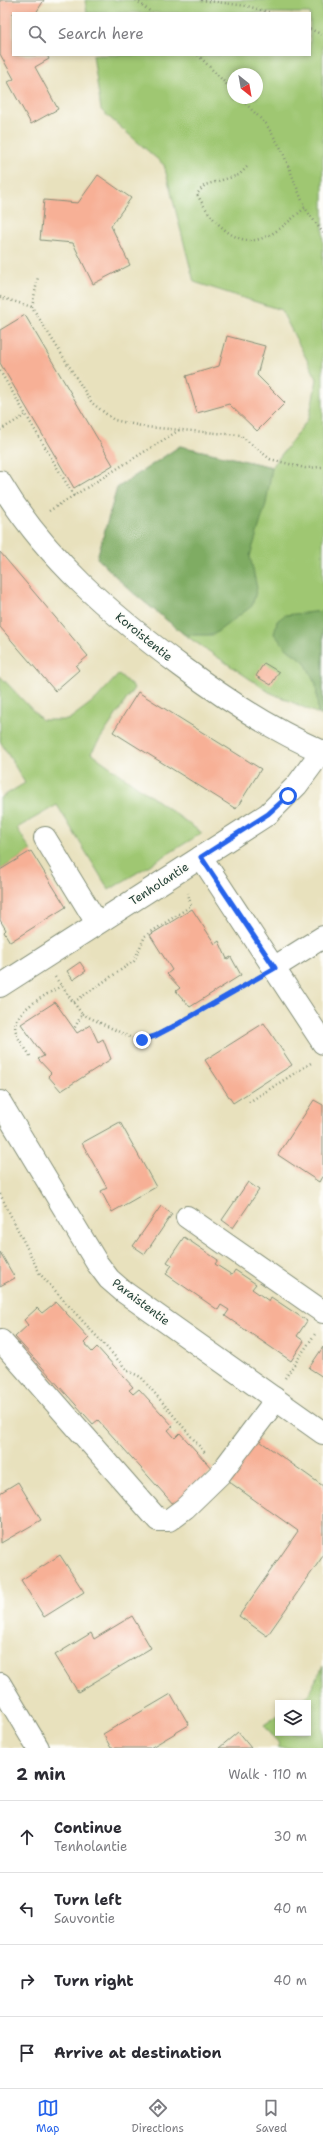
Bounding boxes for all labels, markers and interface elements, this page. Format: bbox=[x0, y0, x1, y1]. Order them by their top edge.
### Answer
search box bbox=[12, 12, 311, 56]
icon: search bbox=[26, 23, 48, 45]
text: Search here bbox=[58, 24, 144, 44]
north arrow bbox=[227, 68, 263, 104]
street label: Koroistentie bbox=[112, 609, 176, 665]
route start bbox=[279, 787, 297, 805]
street label: Tenholantie bbox=[126, 859, 192, 909]
route end bbox=[133, 1031, 151, 1049]
street label: Paraistentie bbox=[109, 1275, 173, 1329]
map controls bbox=[275, 1700, 311, 1736]
button: layers bbox=[275, 1700, 311, 1736]
text: 2 min bbox=[16, 1763, 66, 1785]
text: Walk · 110 m bbox=[228, 1766, 307, 1783]
text: Continue bbox=[54, 1818, 122, 1838]
icon: ahead bbox=[16, 1826, 38, 1848]
text: 30 m bbox=[273, 1828, 307, 1845]
text: Tenholantie bbox=[54, 1838, 127, 1855]
text: Turn left bbox=[54, 1890, 122, 1910]
icon: left bbox=[16, 1898, 38, 1920]
text: 40 m bbox=[273, 1900, 307, 1917]
text: Sauvontie bbox=[54, 1910, 115, 1927]
icon: right bbox=[16, 1970, 38, 1992]
text: Turn right bbox=[54, 1971, 134, 1991]
text: 40 m bbox=[273, 1972, 307, 1989]
icon: arrive bbox=[16, 2042, 38, 2064]
text: Arrive at destination bbox=[54, 2043, 222, 2063]
tab: Map bbox=[36, 2097, 60, 2136]
tab: Directions bbox=[131, 2097, 184, 2136]
tab: Saved bbox=[256, 2097, 287, 2136]

